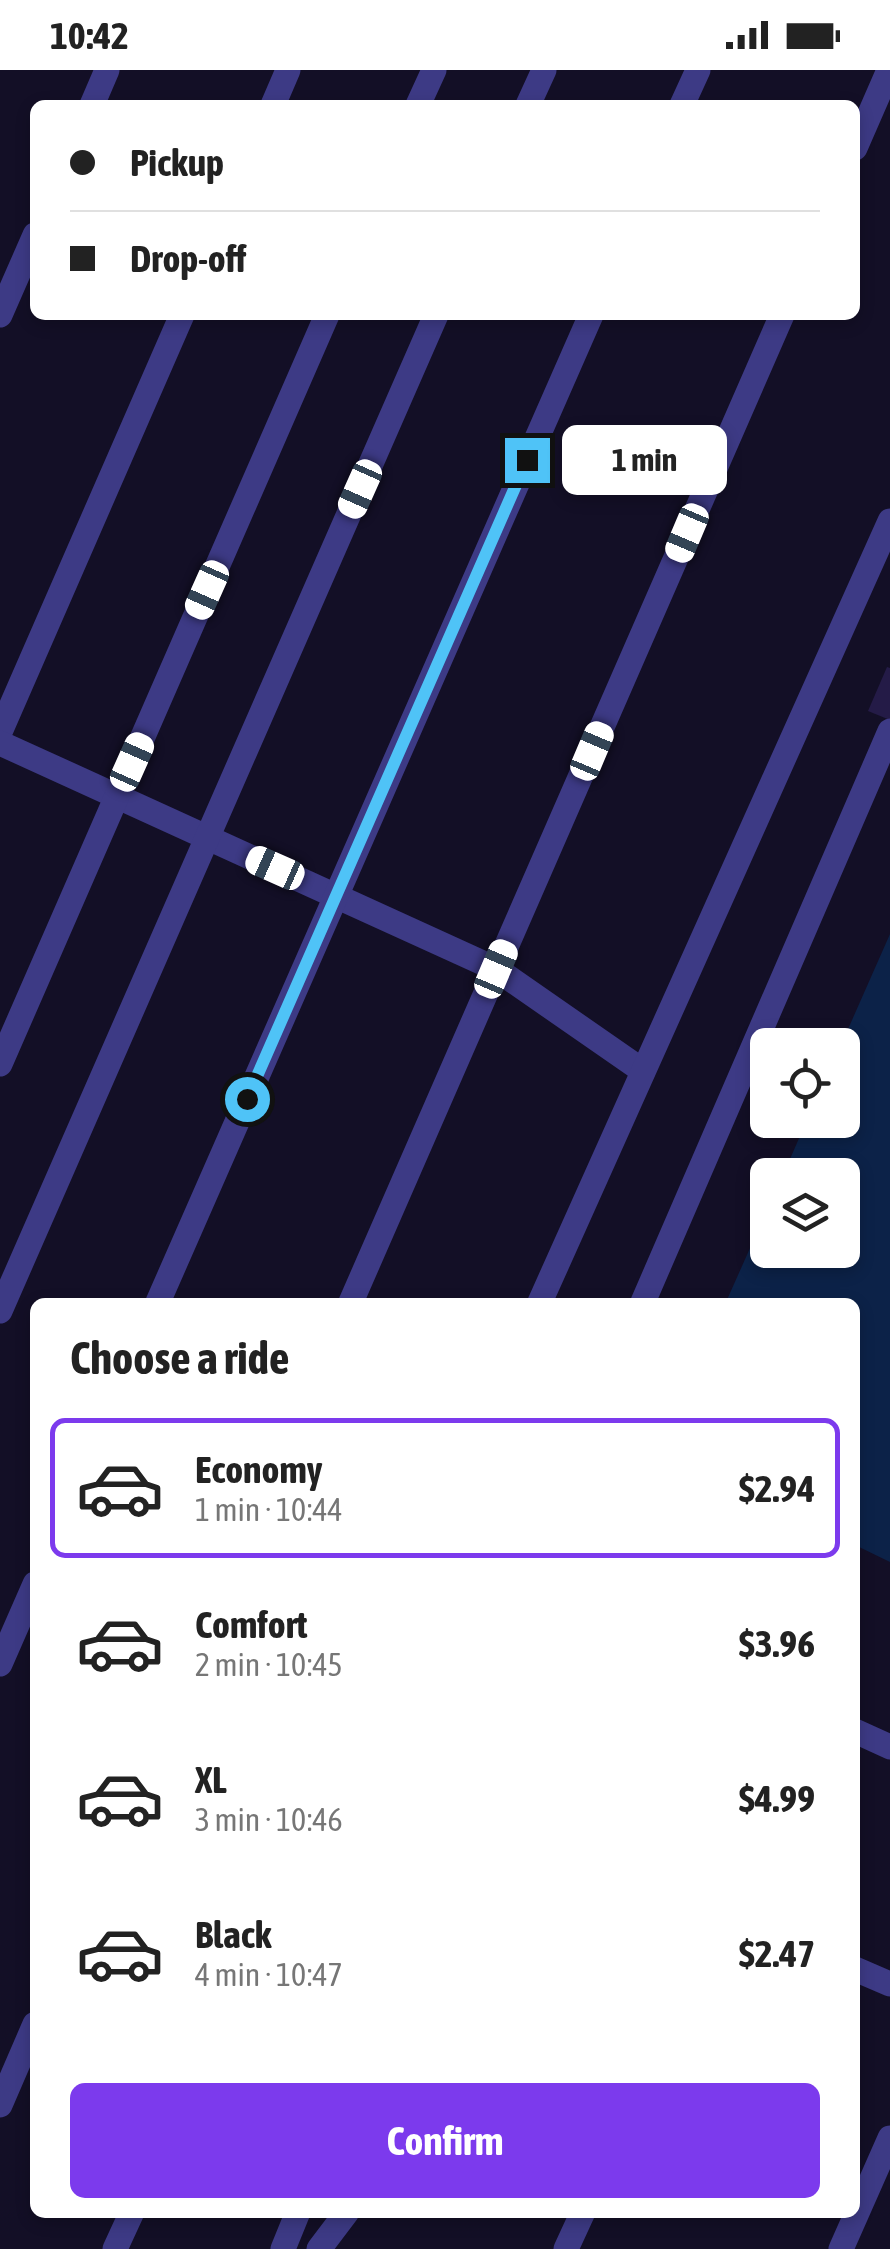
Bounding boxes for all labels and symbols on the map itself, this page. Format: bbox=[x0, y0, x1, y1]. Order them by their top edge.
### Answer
callout: 1 min bbox=[562, 425, 727, 495]
route end bbox=[505, 438, 550, 483]
car bbox=[334, 455, 386, 523]
car bbox=[661, 500, 713, 566]
car bbox=[181, 556, 233, 624]
car bbox=[566, 718, 618, 784]
car bbox=[106, 728, 158, 796]
car bbox=[241, 842, 309, 894]
car bbox=[470, 936, 522, 1002]
route start bbox=[225, 1077, 270, 1122]

